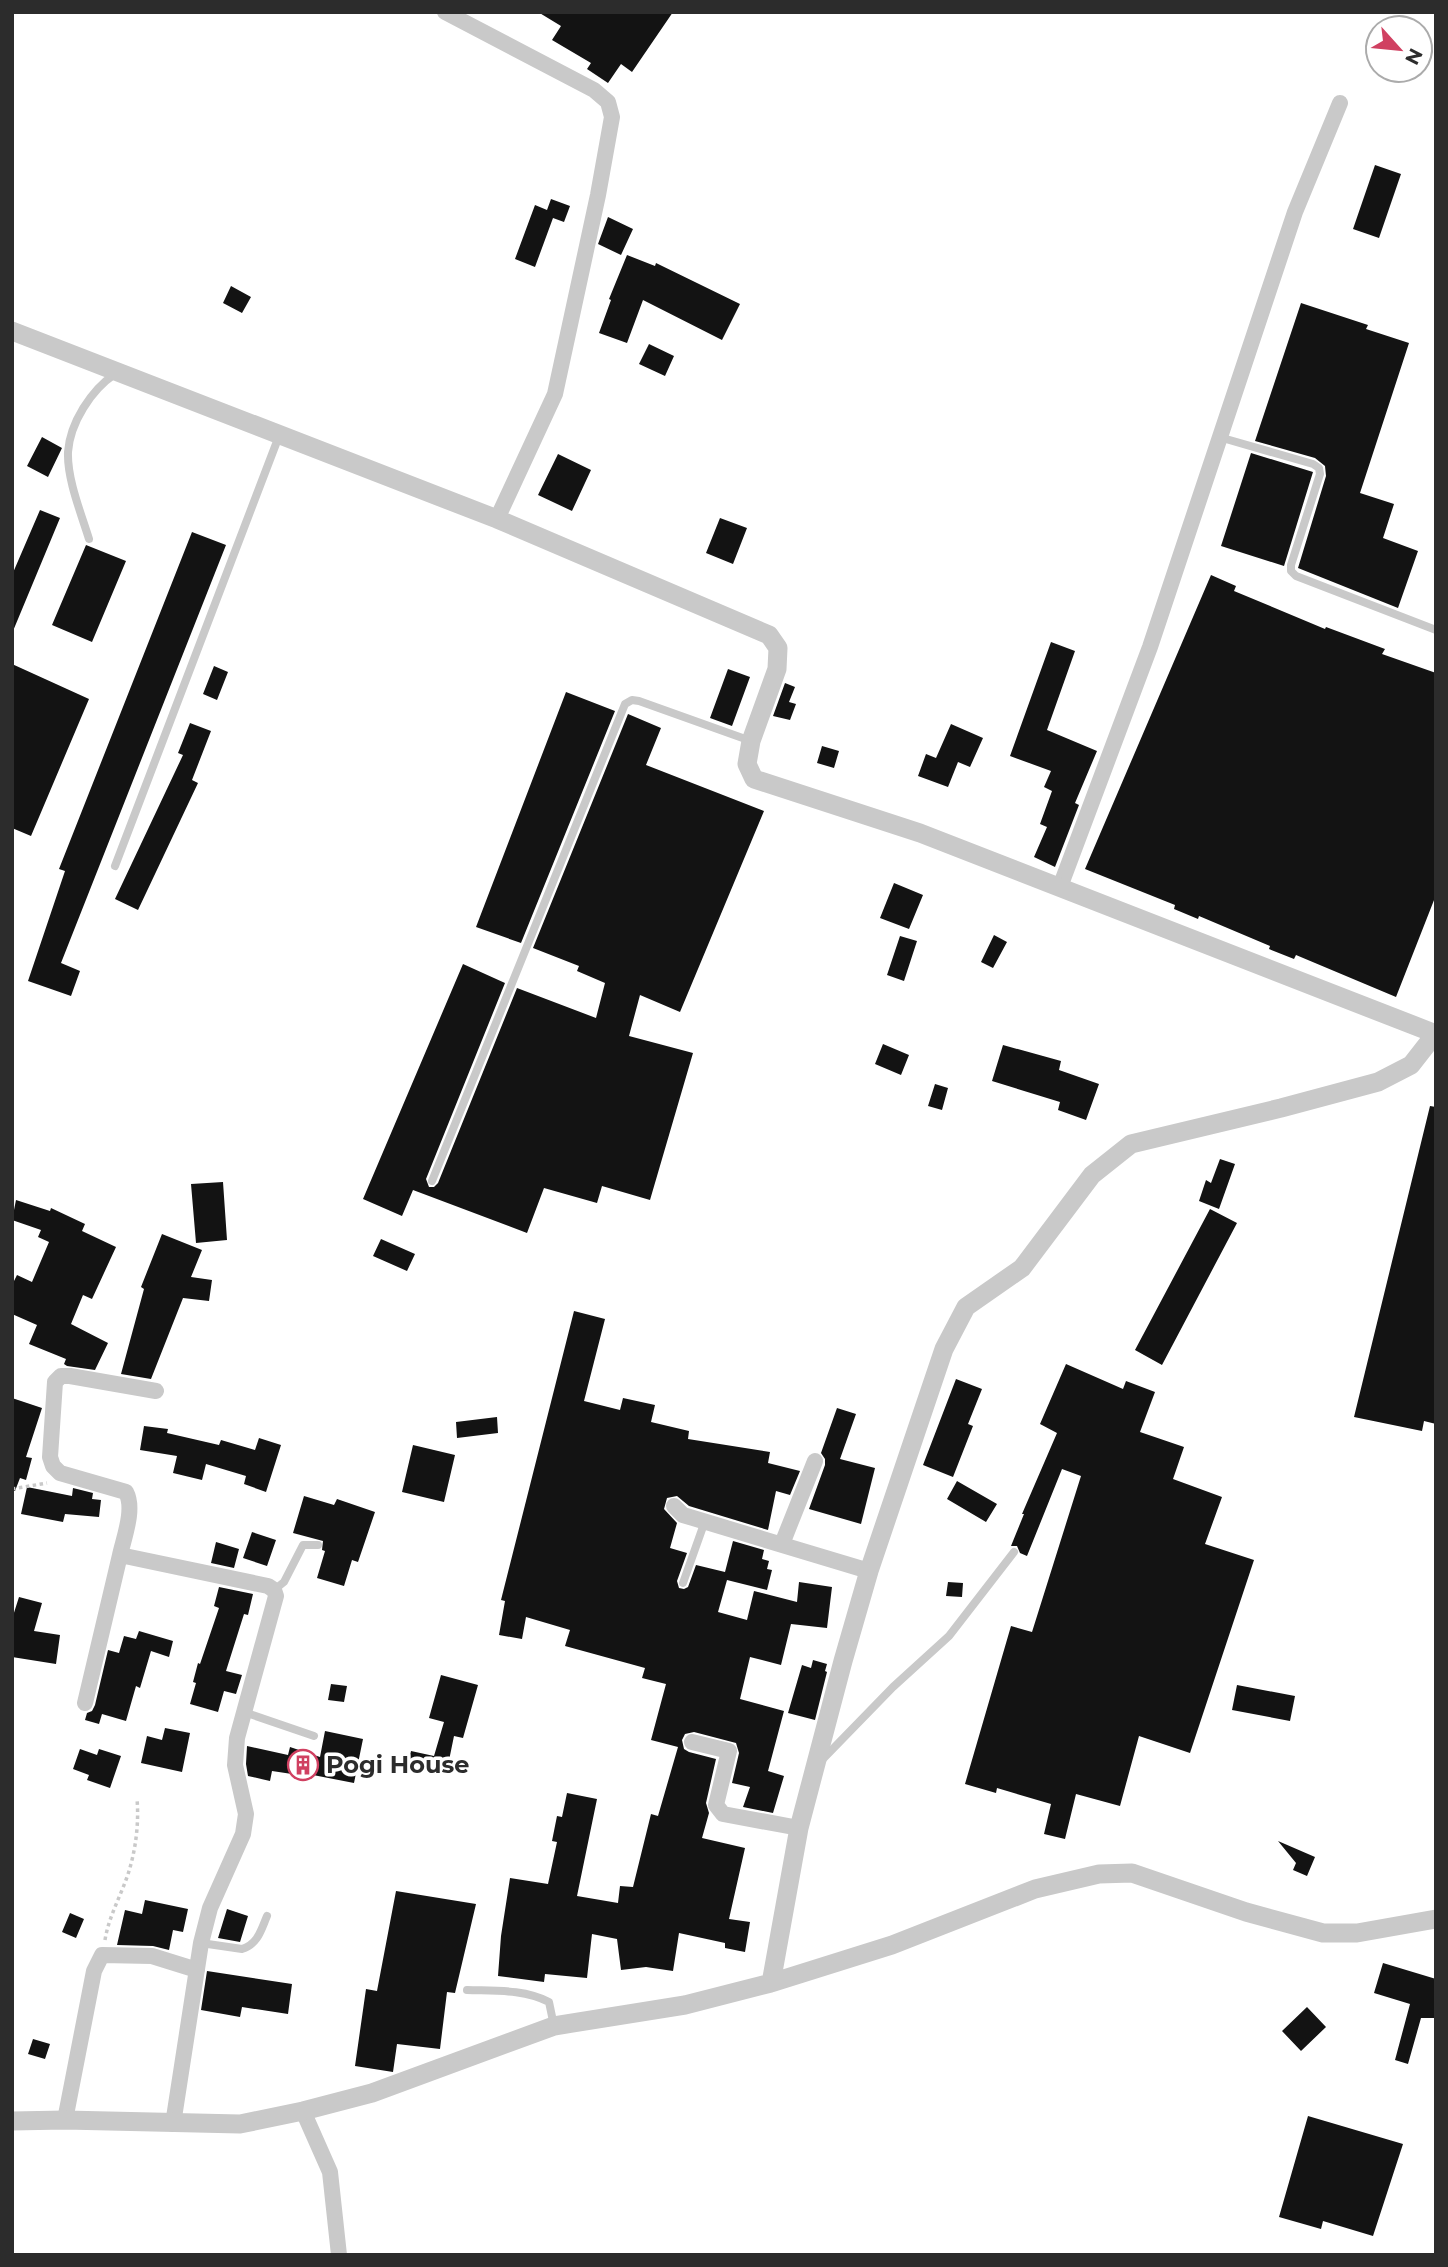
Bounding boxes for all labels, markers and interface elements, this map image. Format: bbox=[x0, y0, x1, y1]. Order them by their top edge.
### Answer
north arrow bbox=[1364, 14, 1434, 84]
text: N bbox=[1400, 44, 1427, 69]
building icon: Pogi House bbox=[286, 1748, 320, 1782]
place label: Pogi House bbox=[326, 1750, 469, 1779]

